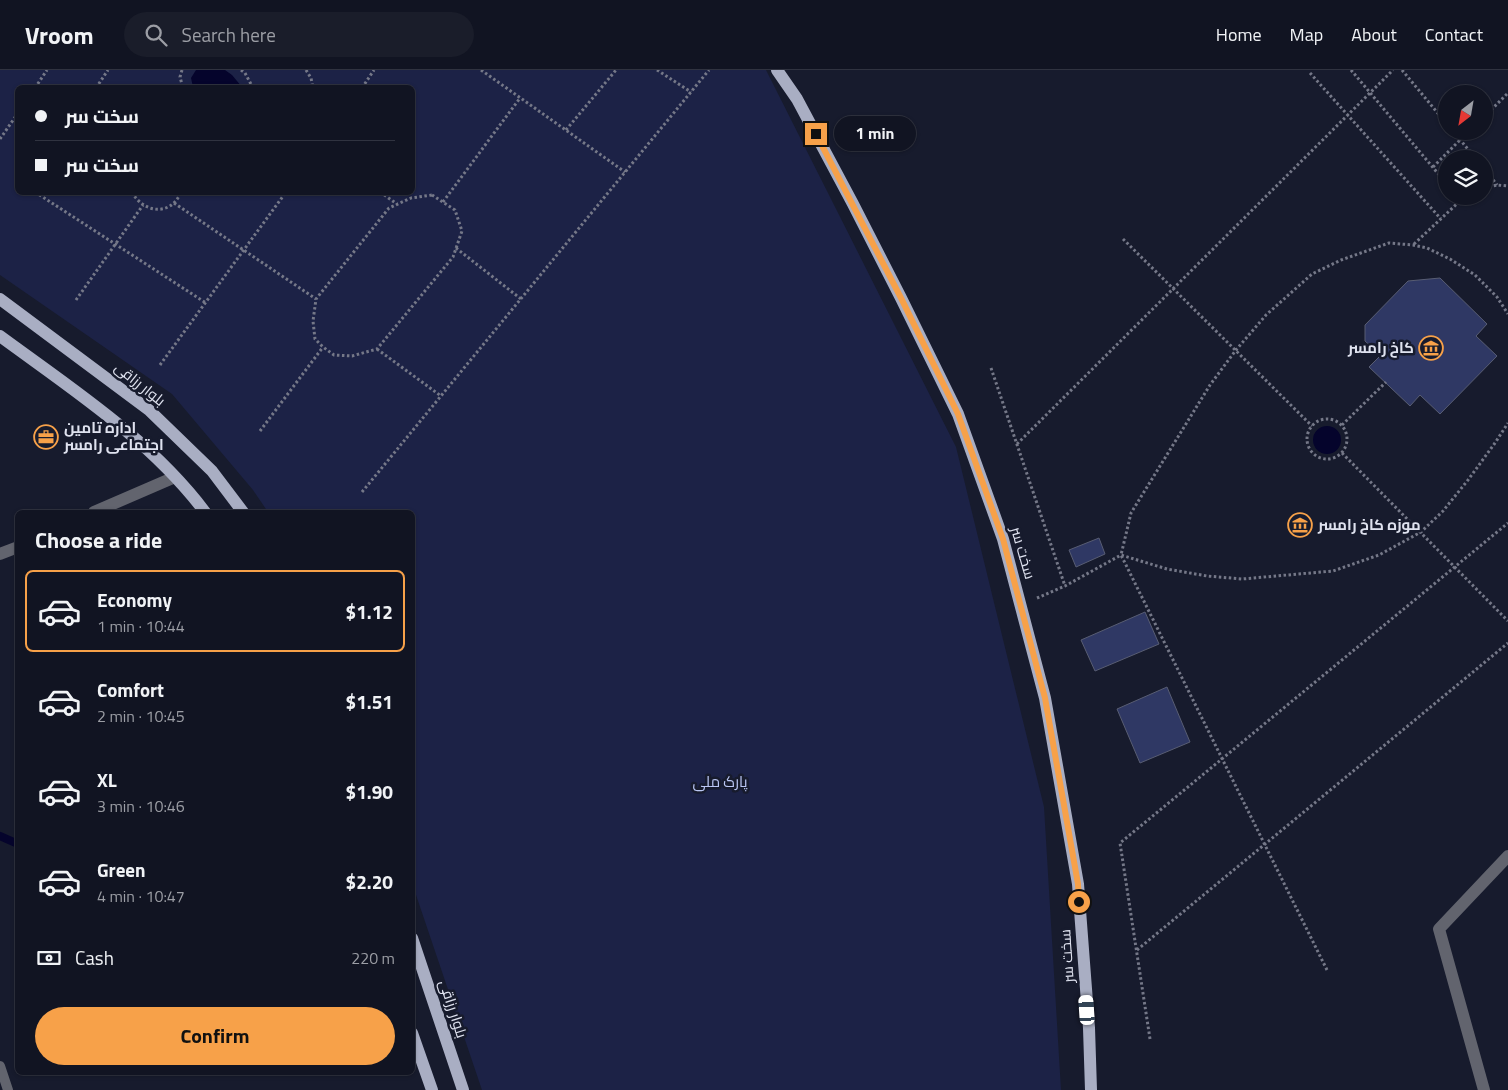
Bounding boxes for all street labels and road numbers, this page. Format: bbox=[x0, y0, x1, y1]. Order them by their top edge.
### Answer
street label: بلوار رزاقی bbox=[110, 356, 171, 411]
street label: سخت سر bbox=[1005, 523, 1042, 582]
street label: سخت سر bbox=[1053, 928, 1080, 985]
street label: بلوار رزاقی bbox=[433, 977, 474, 1041]

